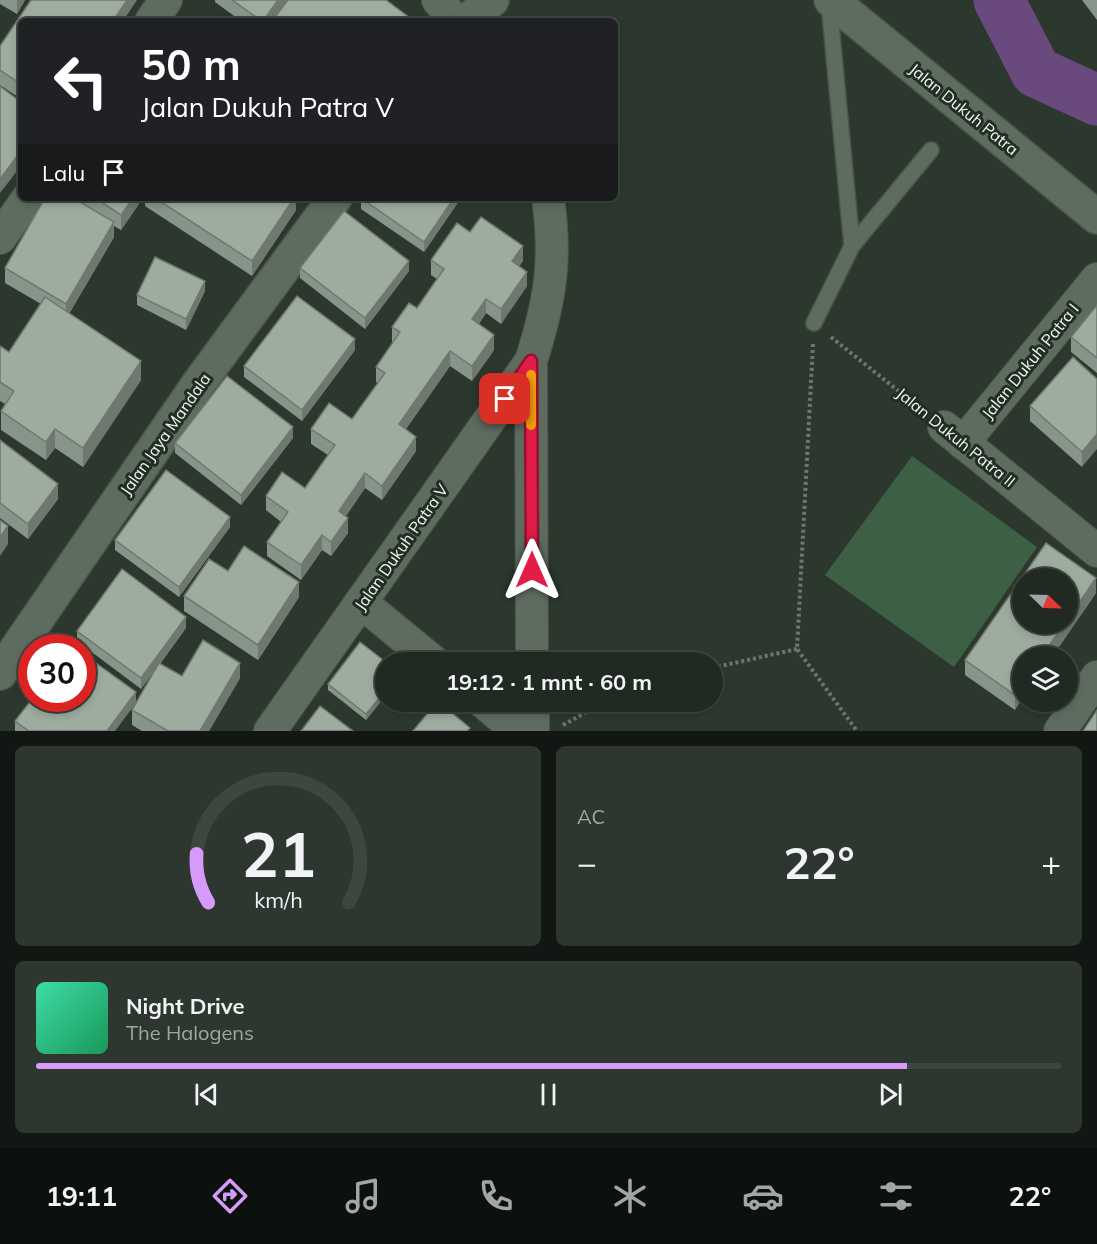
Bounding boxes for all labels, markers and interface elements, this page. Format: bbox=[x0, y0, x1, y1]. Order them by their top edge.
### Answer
text: 50 m bbox=[141, 38, 241, 91]
icon: left bbox=[42, 42, 120, 120]
street label: Jalan Dukuh Patra bbox=[905, 59, 1023, 159]
text: Jalan Dukuh Patra V bbox=[141, 90, 394, 124]
icon: arrive bbox=[97, 156, 130, 189]
text: Lalu bbox=[42, 159, 85, 187]
street label: Jalan Dukuh Patra I bbox=[977, 299, 1083, 423]
street label: Jalan Jaya Mandala bbox=[115, 369, 215, 499]
pin bbox=[479, 373, 530, 424]
icon: arrive bbox=[488, 382, 521, 415]
street label: Jalan Dukuh Patra II bbox=[893, 383, 1019, 491]
street label: Jalan Dukuh Patra V bbox=[350, 479, 453, 614]
position arrow bbox=[500, 538, 564, 602]
north arrow bbox=[1012, 568, 1078, 634]
map controls bbox=[1012, 568, 1078, 712]
speed limit sign: 30 bbox=[18, 634, 96, 712]
button: layers bbox=[1012, 646, 1078, 712]
text: 19:12 · 1 mnt · 60 m bbox=[446, 668, 652, 696]
text: AC bbox=[577, 804, 605, 829]
text: 21 bbox=[241, 814, 315, 893]
text: 22° bbox=[783, 834, 855, 890]
text: − bbox=[577, 842, 597, 883]
text: + bbox=[1041, 842, 1061, 883]
text: km/h bbox=[254, 886, 302, 913]
text: Night Drive bbox=[126, 992, 245, 1020]
text: The Halogens bbox=[126, 1020, 254, 1045]
icon: previous bbox=[190, 1078, 223, 1111]
icon: pause bbox=[532, 1078, 565, 1111]
icon: next bbox=[874, 1078, 907, 1111]
icon: directions bbox=[209, 1175, 251, 1217]
icon: music bbox=[342, 1175, 384, 1217]
icon: phone bbox=[475, 1175, 517, 1217]
icon: climate bbox=[609, 1175, 651, 1217]
icon: car bbox=[742, 1175, 784, 1217]
icon: filters bbox=[875, 1175, 917, 1217]
text: 19:11 bbox=[46, 1179, 117, 1213]
text: 22° bbox=[1009, 1179, 1051, 1213]

